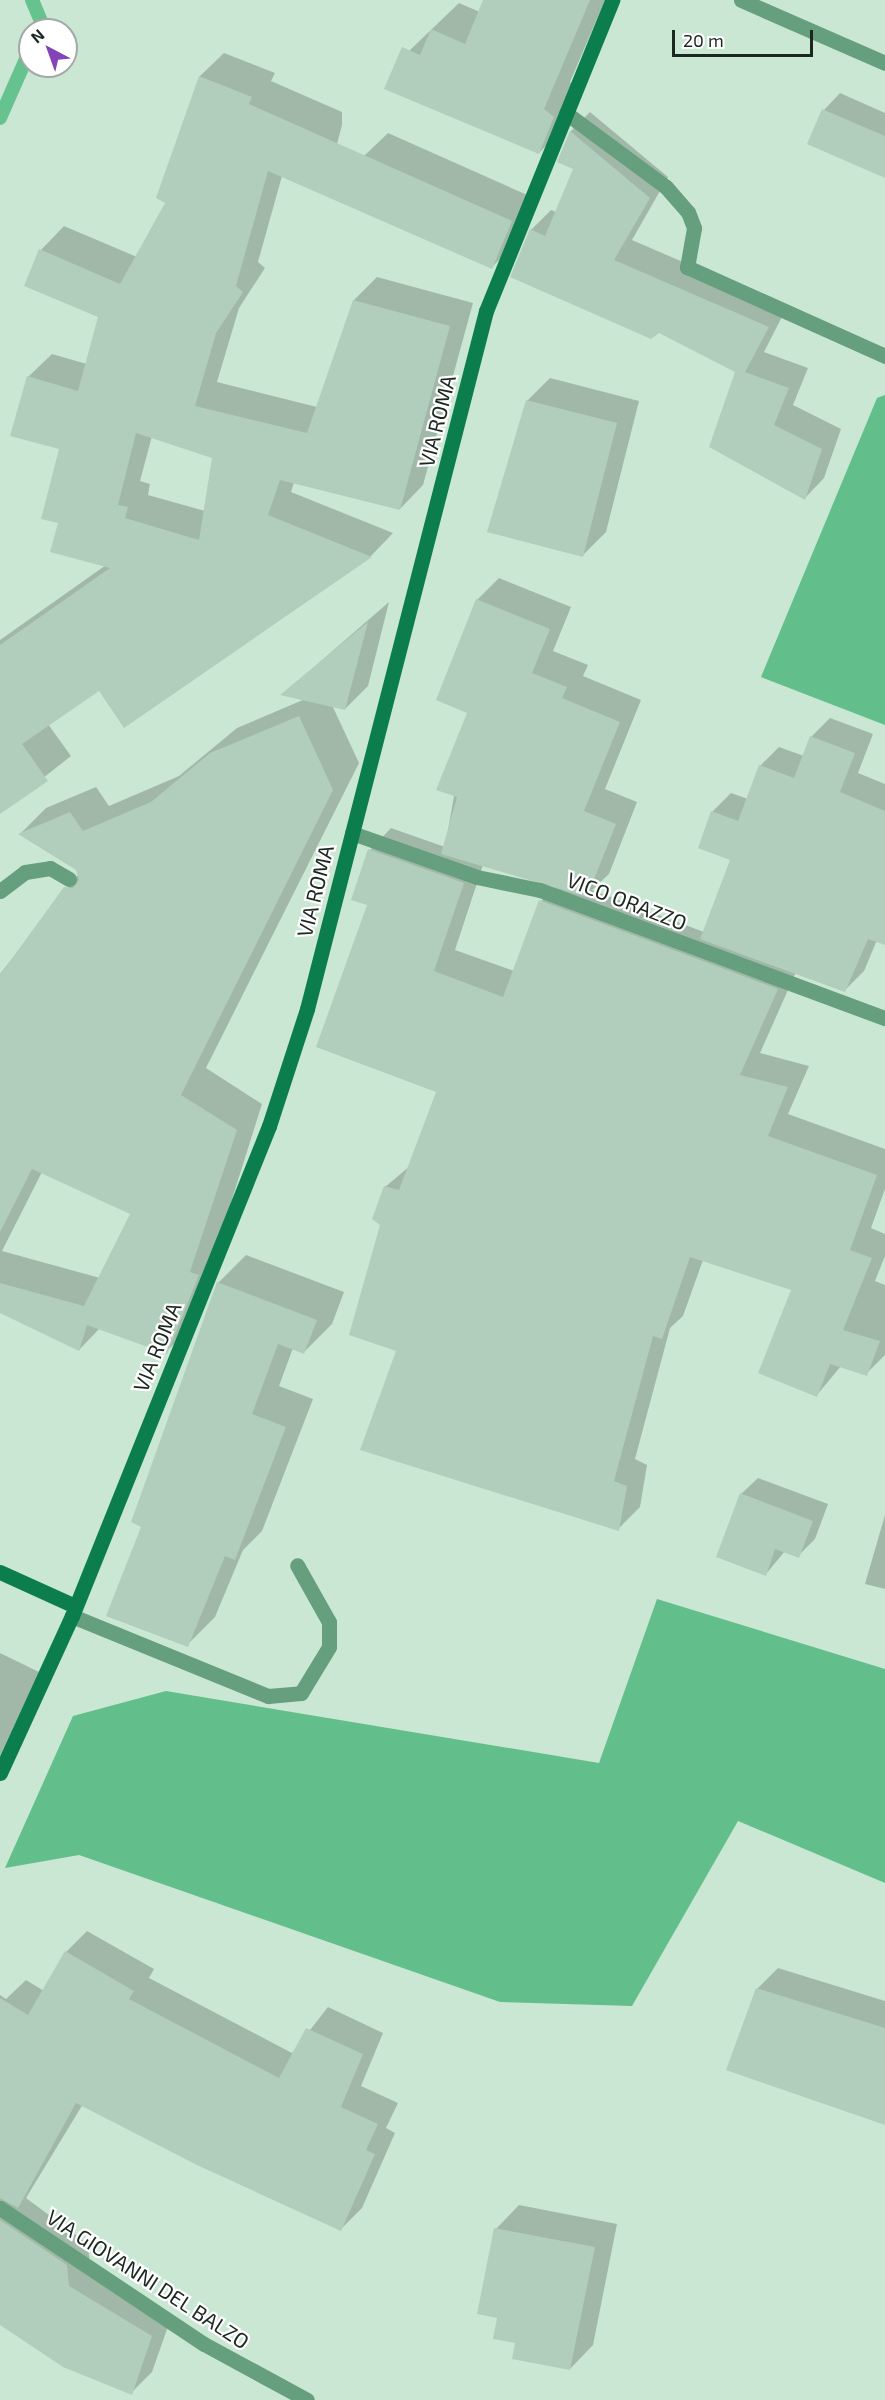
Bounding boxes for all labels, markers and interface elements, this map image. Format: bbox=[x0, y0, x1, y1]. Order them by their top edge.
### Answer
north arrow bbox=[18, 18, 78, 78]
scale bar bbox=[675, 18, 816, 56]
text: N bbox=[27, 25, 48, 47]
text: 20 m bbox=[683, 29, 724, 51]
street label: VIA ROMA bbox=[413, 372, 461, 470]
street label: VIA ROMA bbox=[291, 842, 339, 940]
street label: VICO ORAZZO bbox=[563, 867, 691, 935]
street label: VIA ROMA bbox=[128, 1298, 186, 1396]
street label: VIA GIOVANNI DEL BALZO bbox=[42, 2204, 254, 2354]

